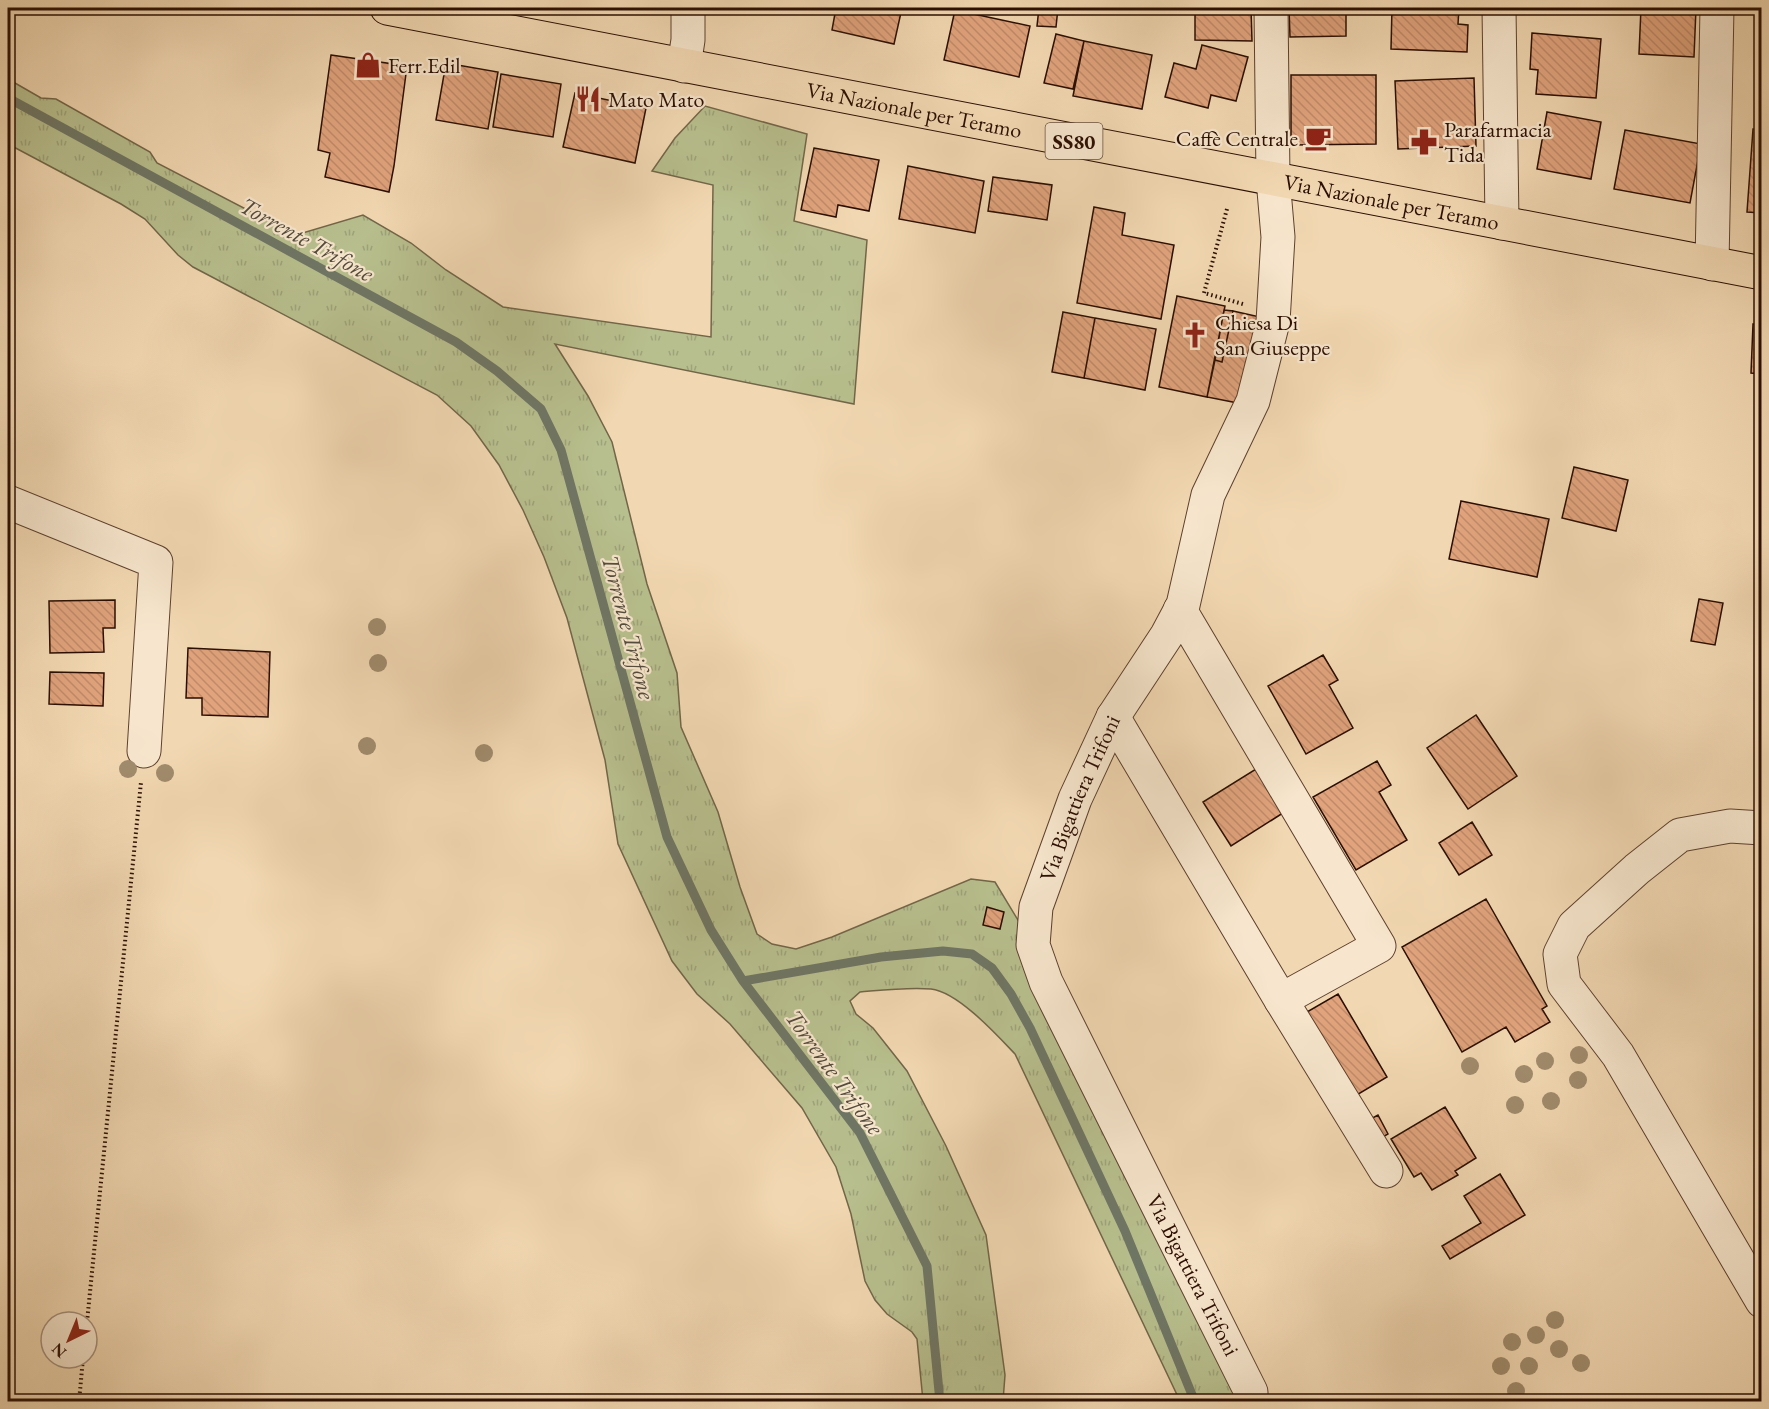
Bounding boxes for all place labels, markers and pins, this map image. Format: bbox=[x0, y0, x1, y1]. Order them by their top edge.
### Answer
shop icon: Ferr.Edil bbox=[353, 50, 383, 80]
place label: Ferr.Edil bbox=[388, 51, 461, 80]
restaurant icon: Mato Mato bbox=[573, 84, 603, 114]
place label: Mato Mato bbox=[608, 85, 704, 114]
place label: Parafarmacia Tida bbox=[1444, 115, 1552, 169]
cafe icon: Caffè Centrale bbox=[1303, 123, 1333, 153]
place label: Caffè Centrale bbox=[1176, 124, 1298, 153]
pharmacy icon: Parafarmacia Tida bbox=[1409, 127, 1439, 157]
place label: Chiesa Di San Giuseppe bbox=[1215, 308, 1331, 362]
church icon: Chiesa Di San Giuseppe bbox=[1180, 320, 1210, 350]

